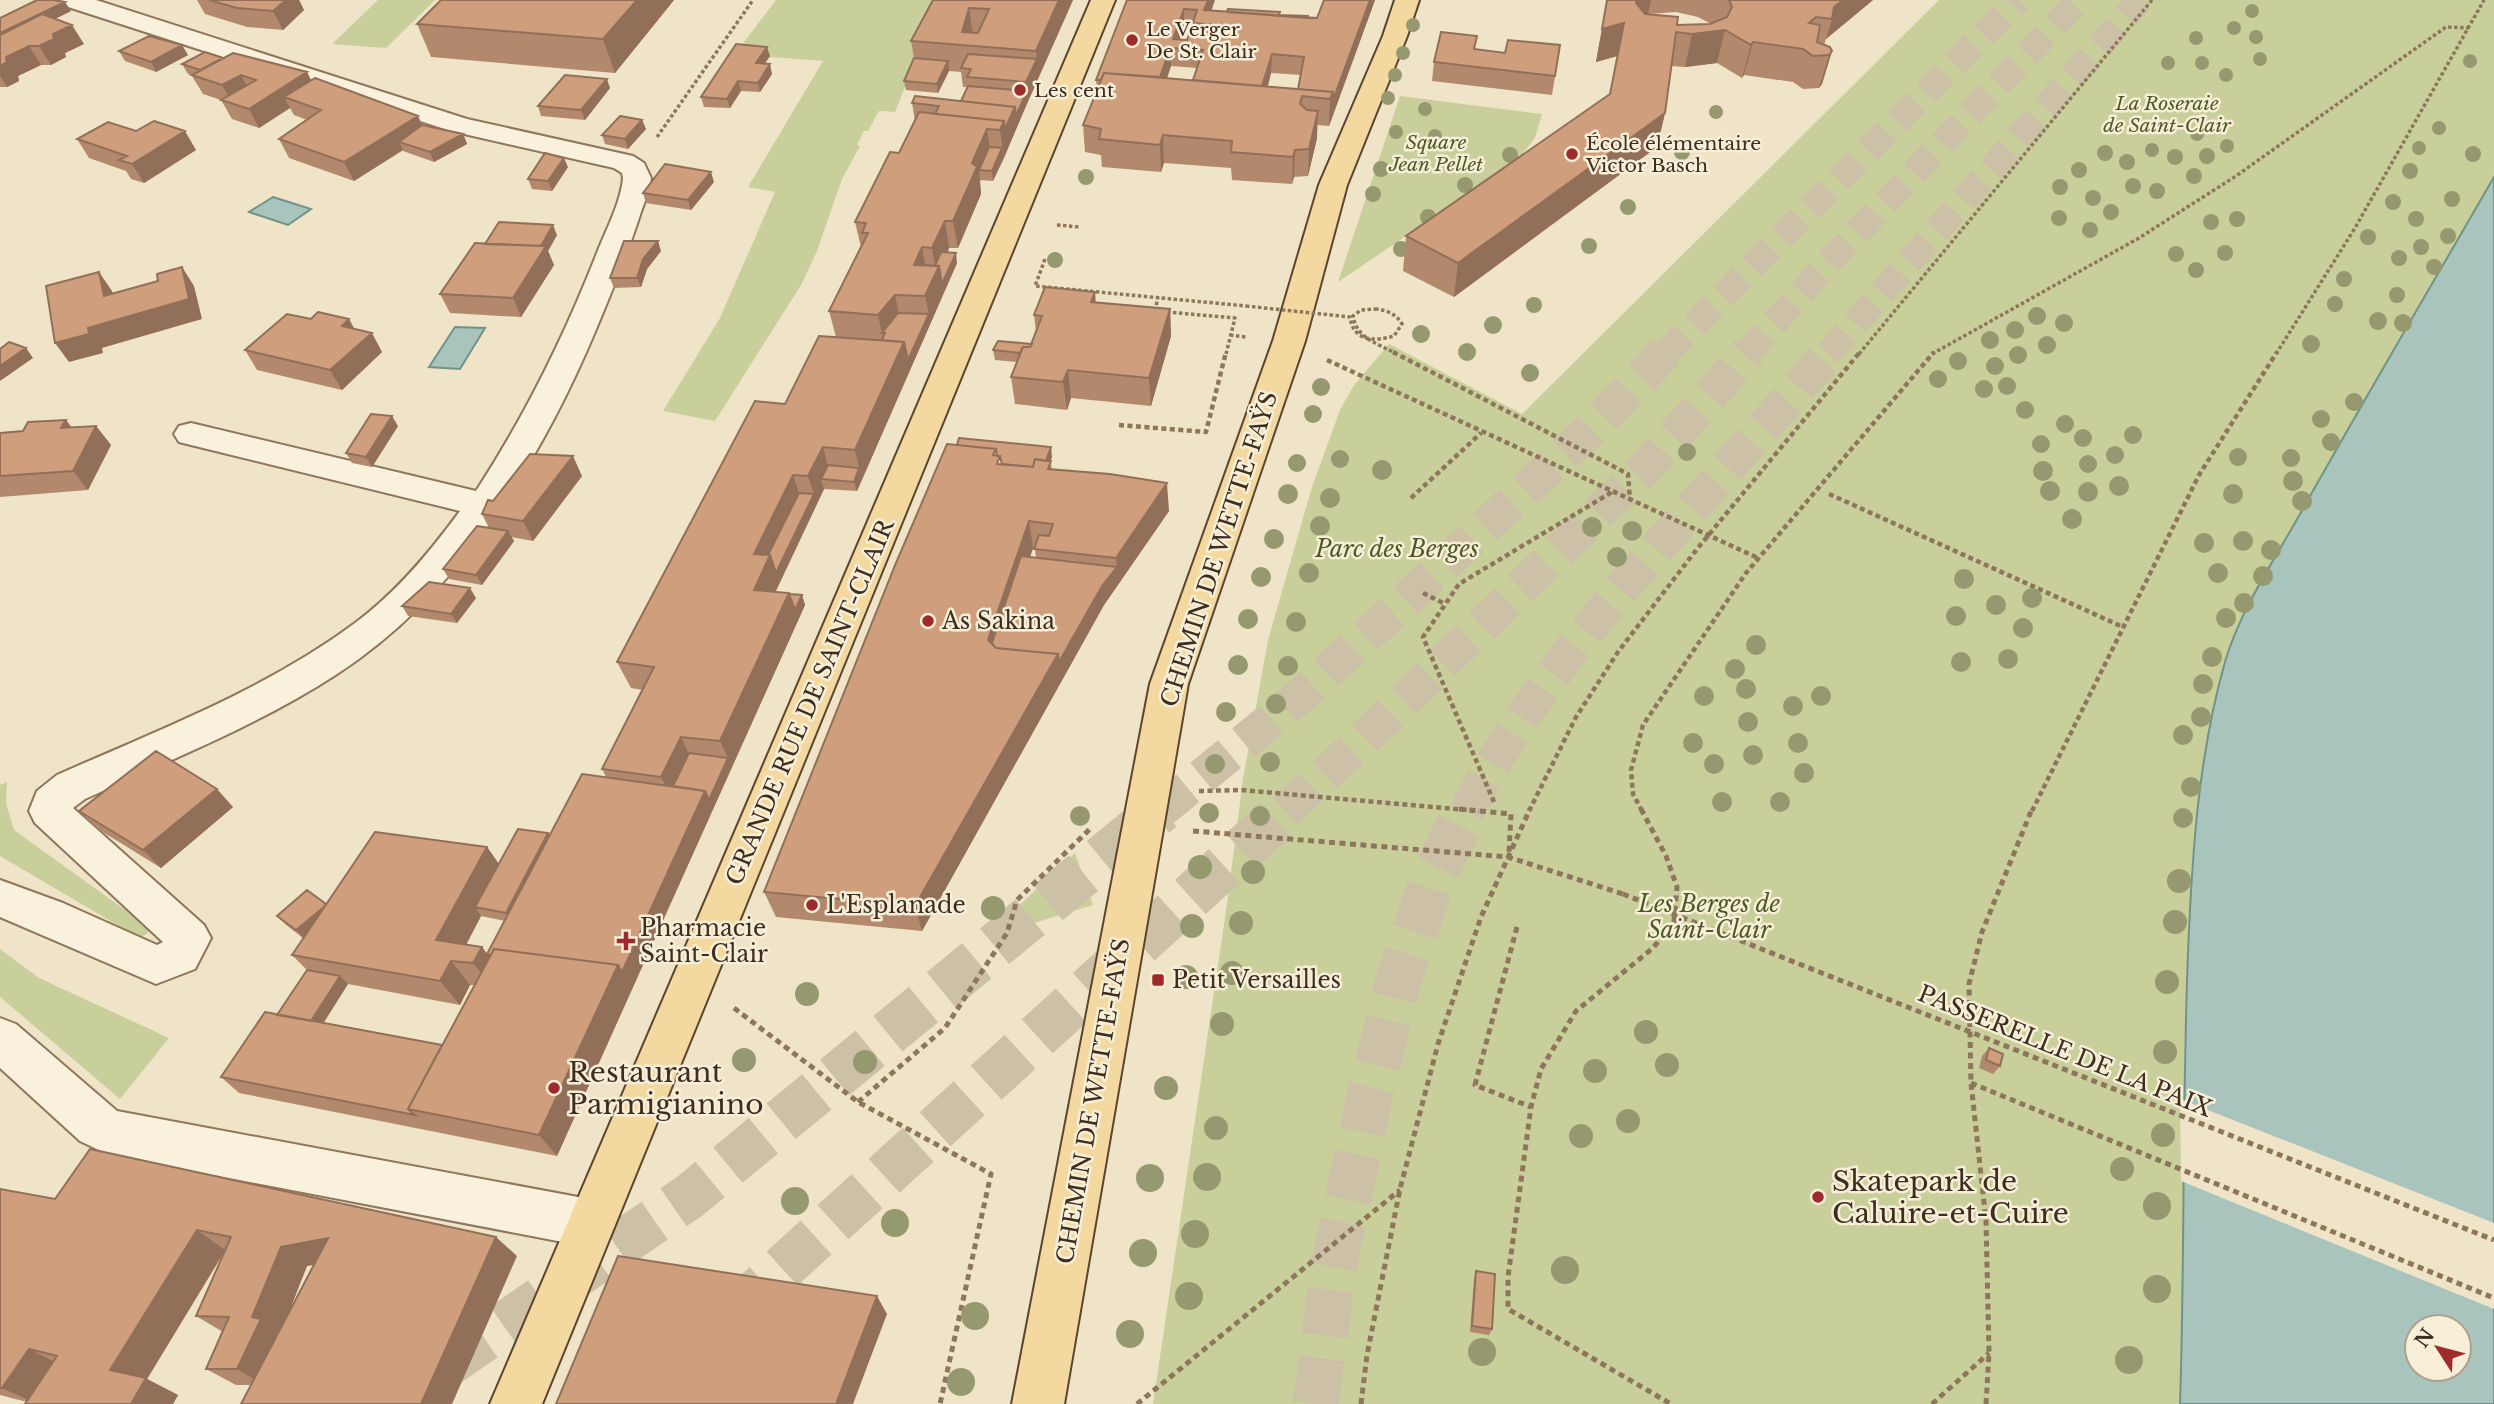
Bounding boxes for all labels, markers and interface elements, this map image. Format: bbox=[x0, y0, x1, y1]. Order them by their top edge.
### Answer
place label: Le Verger De St. Clair bbox=[1146, 18, 1256, 63]
marker: Le Verger De St. Clair bbox=[1124, 32, 1140, 48]
place label: Les cent bbox=[1034, 79, 1115, 102]
marker: Les cent bbox=[1012, 82, 1028, 98]
park label: La Roseraie de Saint-Clair bbox=[2103, 92, 2232, 137]
park label: Square Jean Pellet bbox=[1388, 131, 1483, 176]
place label: École élémentaire Victor Basch bbox=[1585, 132, 1761, 177]
marker: École élémentaire Victor Basch bbox=[1564, 146, 1580, 162]
street label: CHEMIN DE WETTE-FAŸS bbox=[1154, 387, 1283, 710]
street label: GRANDE RUE DE SAINT-CLAIR bbox=[720, 514, 900, 889]
park label: Parc des Berges bbox=[1314, 535, 1479, 563]
place label: As Sakina bbox=[941, 607, 1055, 635]
marker: As Sakina bbox=[920, 613, 936, 629]
park label: Les Berges de Saint-Clair bbox=[1637, 890, 1781, 944]
place label: L'Esplanade bbox=[826, 891, 966, 919]
marker: L'Esplanade bbox=[804, 897, 820, 913]
place label: Pharmacie Saint-Clair bbox=[640, 914, 768, 968]
marker: Pharmacie Saint-Clair bbox=[618, 933, 634, 949]
street label: CHEMIN DE WETTE-FAŸS bbox=[1050, 936, 1135, 1266]
place label: Petit Versailles bbox=[1172, 966, 1341, 994]
marker: Petit Versailles bbox=[1150, 972, 1166, 988]
street label: PASSERELLE DE LA PAIX bbox=[1914, 979, 2216, 1123]
place label: Restaurant Parmigianino bbox=[568, 1055, 764, 1122]
marker: Restaurant Parmigianino bbox=[546, 1080, 562, 1096]
place label: Skatepark de Caluire-et-Cuire bbox=[1832, 1164, 2069, 1231]
marker: Skatepark de Caluire-et-Cuire bbox=[1810, 1189, 1826, 1205]
north arrow bbox=[2403, 1313, 2473, 1383]
text: N bbox=[2410, 1324, 2439, 1352]

